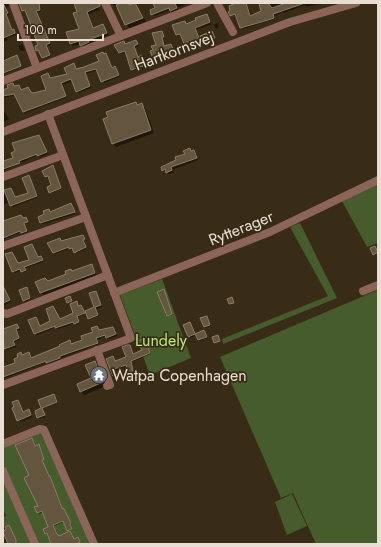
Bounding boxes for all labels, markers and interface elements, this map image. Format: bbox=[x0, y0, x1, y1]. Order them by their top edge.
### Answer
scale bar bbox=[18, 16, 103, 42]
text: 100 m bbox=[24, 21, 57, 39]
street label: Hartkornsvej bbox=[131, 25, 217, 77]
street label: Rytterager bbox=[205, 204, 277, 251]
park label: Lundely bbox=[135, 329, 188, 352]
place label: Watpa Copenhagen bbox=[112, 364, 247, 387]
temple icon: Watpa Copenhagen bbox=[89, 365, 109, 385]

